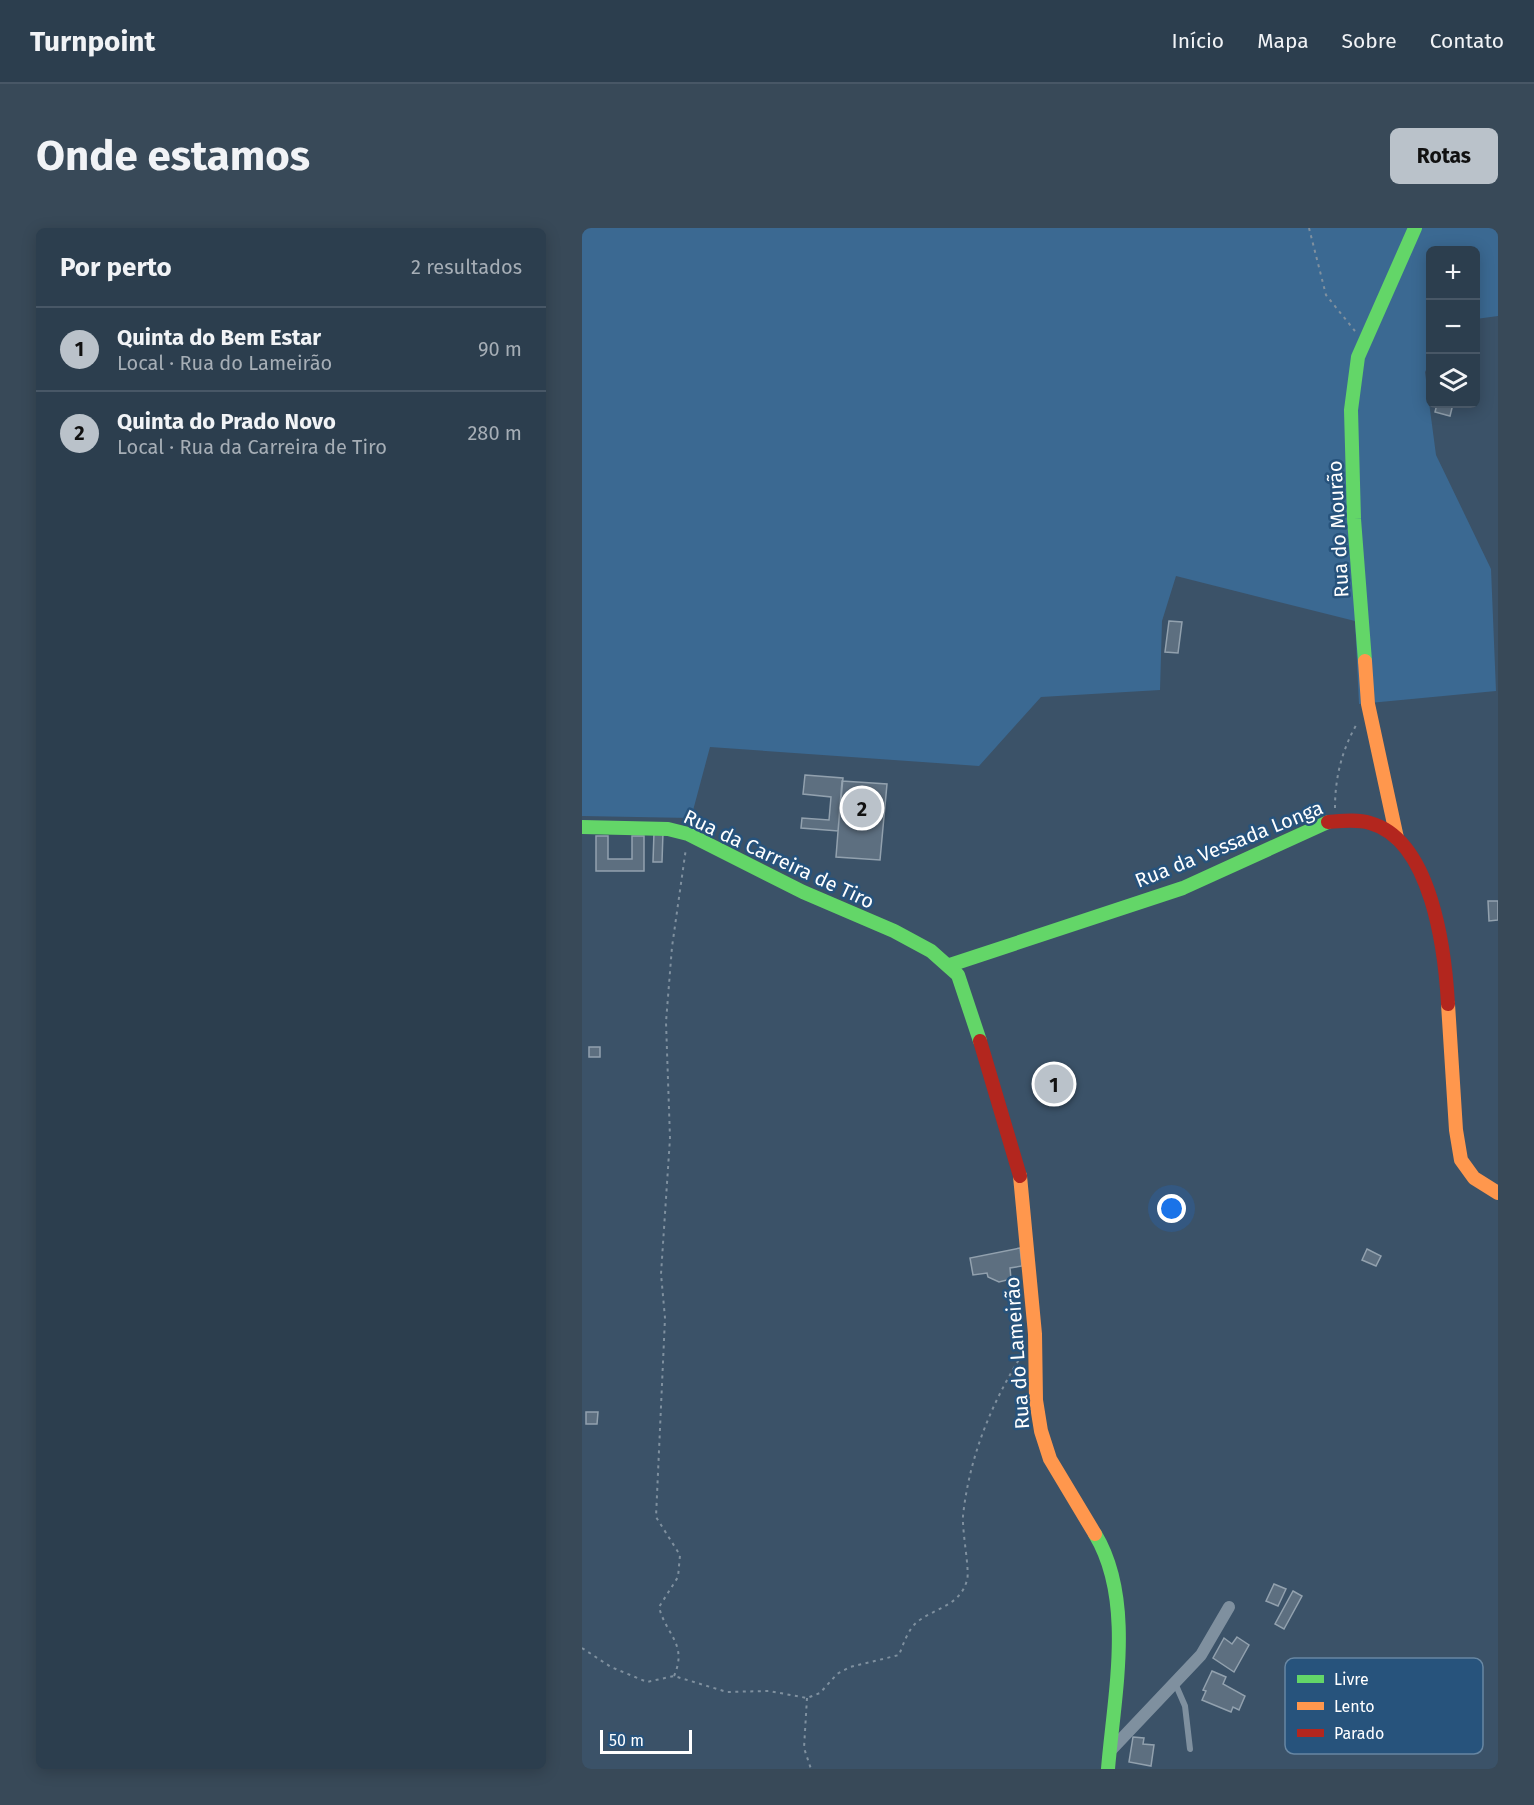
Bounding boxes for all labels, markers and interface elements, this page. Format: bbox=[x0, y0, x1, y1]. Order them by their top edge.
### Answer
text: Turnpoint bbox=[30, 25, 155, 58]
text: Início bbox=[1171, 28, 1224, 54]
text: Mapa bbox=[1257, 28, 1309, 54]
text: Sobre bbox=[1342, 28, 1397, 54]
text: Contato bbox=[1430, 28, 1504, 54]
button: Rotas bbox=[1390, 128, 1498, 184]
text: Onde estamos bbox=[36, 131, 310, 181]
map controls bbox=[1426, 246, 1480, 408]
button: + bbox=[1426, 246, 1480, 300]
text: Por perto bbox=[60, 252, 172, 283]
text: 2 resultados bbox=[411, 255, 522, 279]
button: − bbox=[1426, 300, 1480, 354]
text: Quinta do Bem Estar bbox=[117, 324, 321, 351]
text: 1 bbox=[75, 337, 84, 361]
text: 90 m bbox=[478, 337, 522, 361]
text: Local · Rua do Lameirão bbox=[117, 351, 332, 375]
button: layers bbox=[1426, 354, 1480, 408]
text: Quinta do Prado Novo bbox=[117, 408, 336, 435]
text: 2 bbox=[74, 421, 85, 445]
text: 280 m bbox=[467, 421, 522, 445]
text: Local · Rua da Carreira de Tiro bbox=[117, 435, 387, 459]
street label: Rua do Mourão bbox=[1322, 460, 1354, 598]
pin: 2 bbox=[842, 786, 882, 830]
street label: Rua da Vessada Longa bbox=[1131, 795, 1327, 893]
street label: Rua da Carreira de Tiro bbox=[680, 804, 878, 914]
pin: 1 bbox=[1034, 1062, 1074, 1106]
your location bbox=[1157, 1194, 1186, 1223]
street label: Rua do Lameirão bbox=[1000, 1276, 1034, 1430]
legend bbox=[1285, 1658, 1483, 1754]
text: Livre bbox=[1334, 1670, 1369, 1689]
text: Lento bbox=[1334, 1697, 1375, 1716]
text: Parado bbox=[1334, 1724, 1384, 1743]
scale bar bbox=[600, 1727, 692, 1754]
text: 50 m bbox=[609, 1731, 644, 1750]

